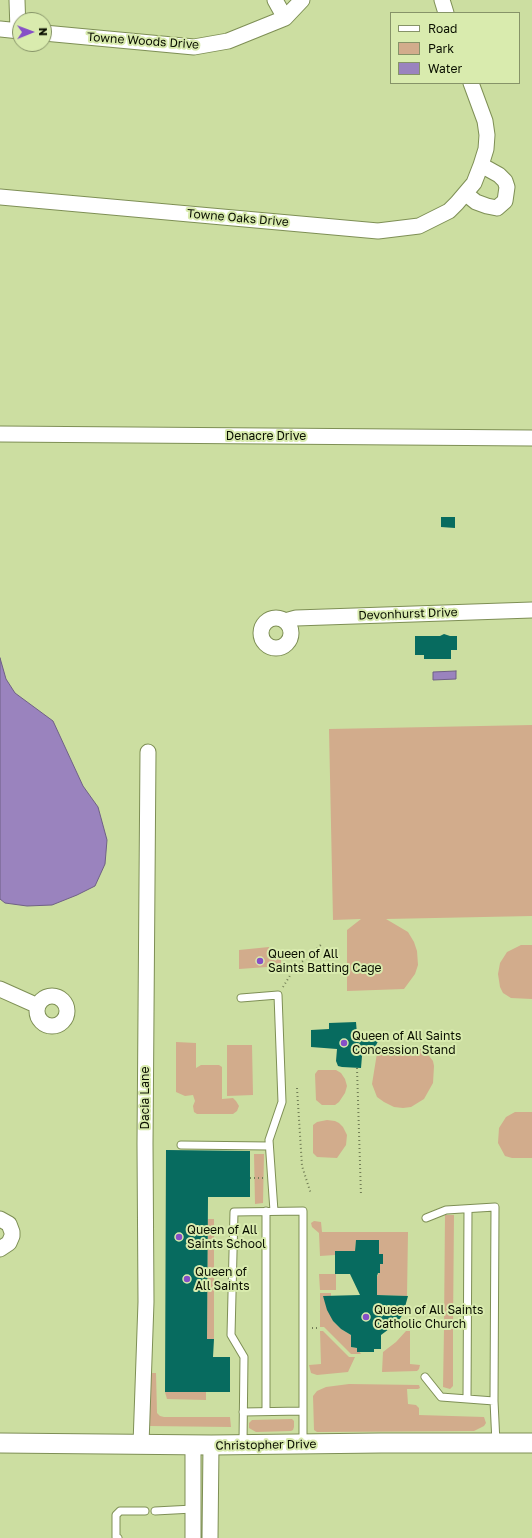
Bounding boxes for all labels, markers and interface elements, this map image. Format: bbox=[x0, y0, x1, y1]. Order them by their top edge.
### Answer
north arrow bbox=[12, 12, 52, 52]
legend bbox=[390, 12, 520, 84]
text: Road bbox=[428, 21, 457, 36]
text: N bbox=[37, 27, 50, 36]
street label: Towne Woods Drive bbox=[86, 30, 200, 52]
text: Park bbox=[428, 41, 454, 56]
text: Water bbox=[428, 61, 462, 76]
street label: Towne Oaks Drive bbox=[187, 206, 289, 230]
street label: Denacre Drive bbox=[226, 429, 306, 443]
street label: Devonhurst Drive bbox=[358, 605, 458, 623]
place label: Queen of All Saints Batting Cage bbox=[268, 947, 382, 975]
marker: Queen of All Saints Batting Cage bbox=[255, 956, 265, 966]
place label: Queen of All Saints Concession Stand bbox=[352, 1029, 461, 1057]
marker: Queen of All Saints Concession Stand bbox=[339, 1038, 349, 1048]
street label: Dacia Lane bbox=[138, 1067, 152, 1129]
place label: Queen of All Saints School bbox=[187, 1223, 266, 1251]
marker: Queen of All Saints School bbox=[174, 1232, 184, 1242]
place label: Queen of All Saints bbox=[195, 1265, 250, 1293]
marker: Queen of All Saints bbox=[182, 1274, 192, 1284]
place label: Queen of All Saints Catholic Church bbox=[374, 1303, 483, 1331]
marker: Queen of All Saints Catholic Church bbox=[361, 1312, 371, 1322]
street label: Christopher Drive bbox=[215, 1437, 317, 1453]

